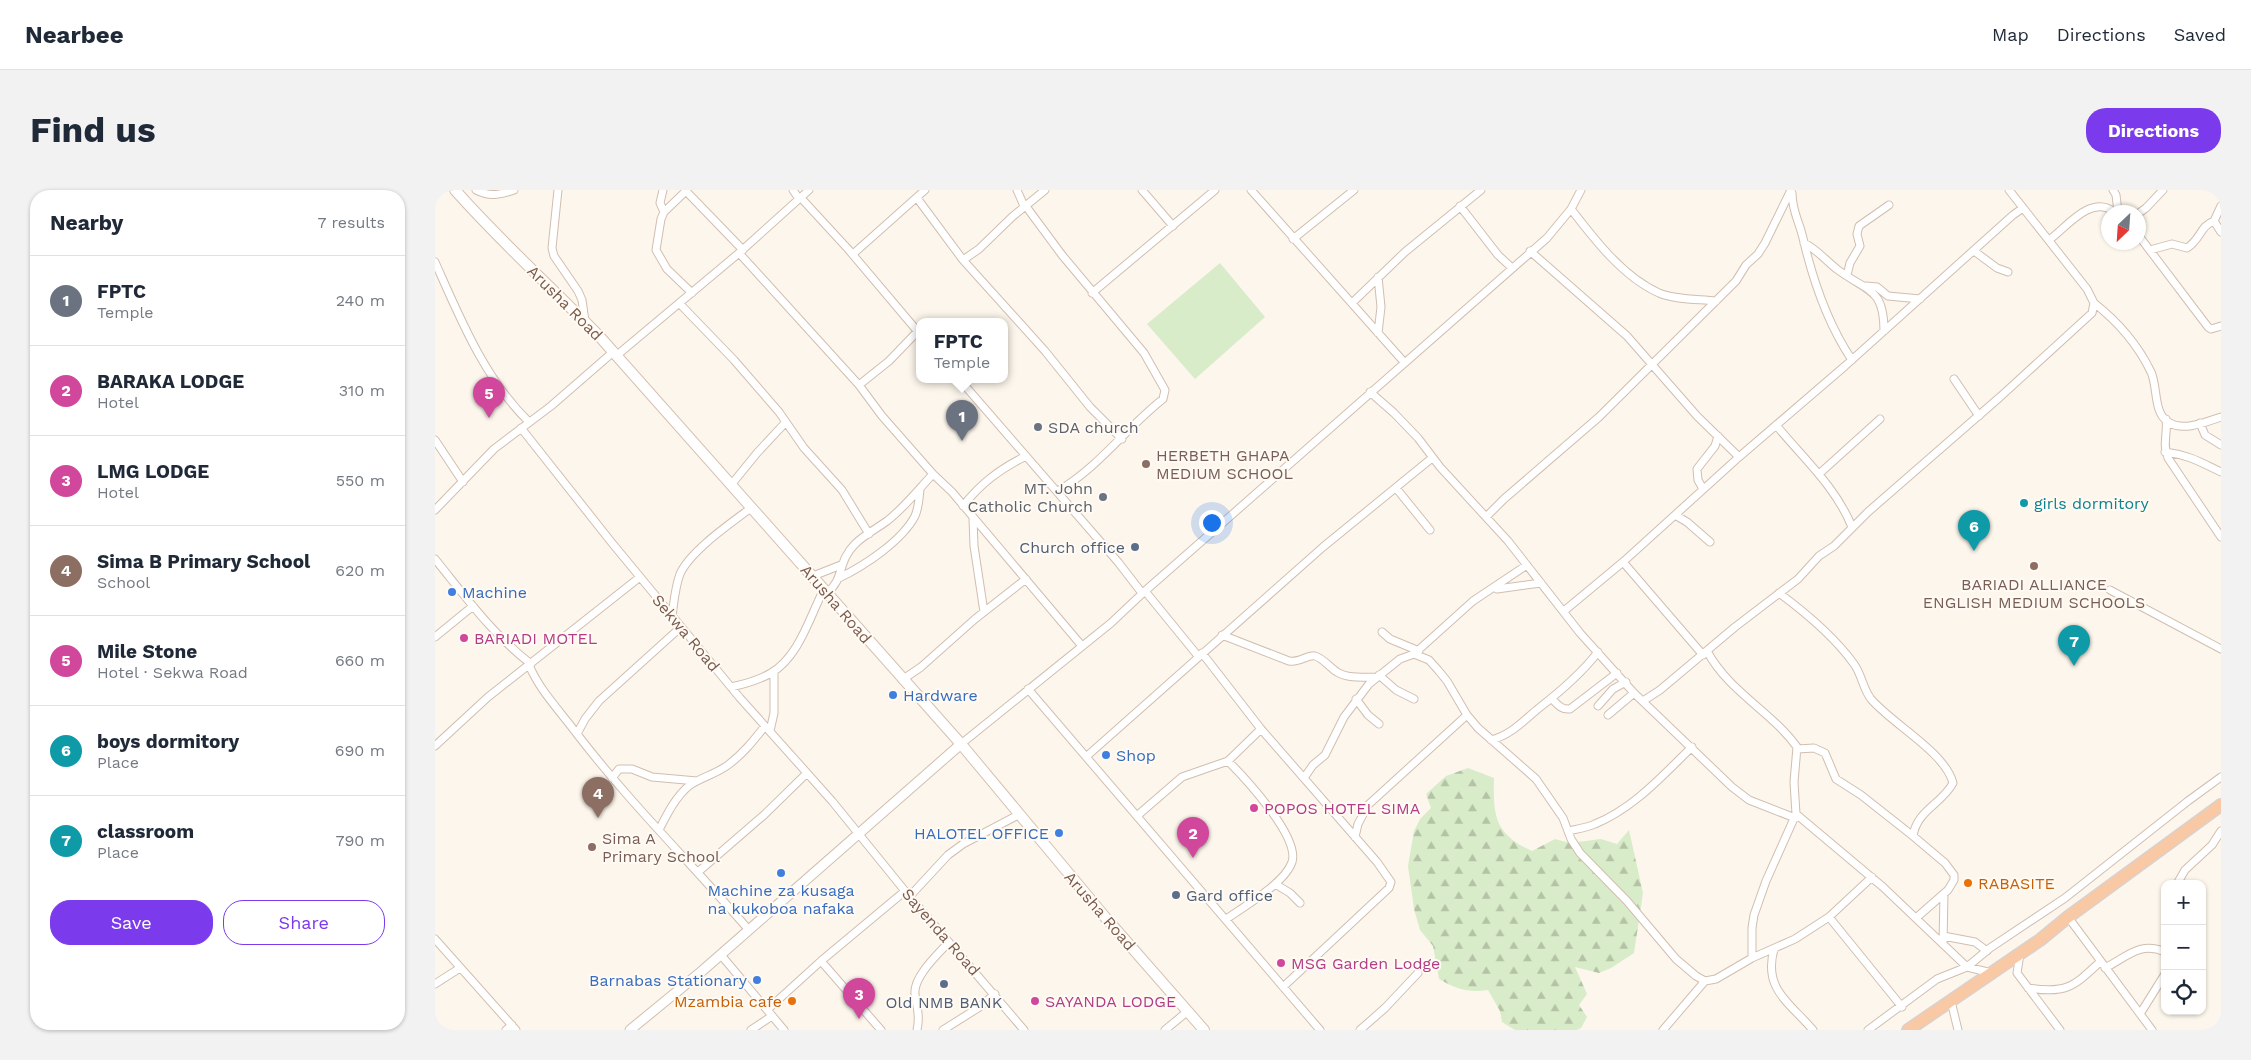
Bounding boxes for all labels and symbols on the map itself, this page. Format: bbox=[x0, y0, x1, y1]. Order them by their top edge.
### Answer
north arrow bbox=[2101, 205, 2146, 250]
street label: Arusha Road bbox=[523, 261, 607, 345]
pin: 5 bbox=[473, 377, 505, 418]
pin: 1 bbox=[946, 400, 978, 441]
place label: SDA church bbox=[1048, 418, 1139, 437]
marker: SDA church bbox=[1032, 421, 1044, 433]
place label: HERBETH GHAPA MEDIUM SCHOOL bbox=[1156, 446, 1294, 483]
marker: HERBETH GHAPA MEDIUM SCHOOL bbox=[1140, 458, 1152, 470]
place label: MT. John Catholic Church bbox=[968, 479, 1093, 516]
marker: MT. John Catholic Church bbox=[1097, 491, 1109, 503]
place label: girls dormitory bbox=[2034, 494, 2150, 513]
marker: girls dormitory bbox=[2018, 497, 2030, 509]
your location bbox=[1199, 510, 1225, 536]
pin: 6 bbox=[1958, 510, 1990, 551]
place label: Church office bbox=[1019, 538, 1125, 557]
marker: Church office bbox=[1129, 541, 1141, 553]
marker: BARIADI ALLIANCE ENGLISH MEDIUM SCHOOLS bbox=[2028, 560, 2040, 572]
street label: Arusha Road bbox=[797, 561, 875, 647]
place label: BARIADI ALLIANCE ENGLISH MEDIUM SCHOOLS bbox=[1923, 575, 2145, 612]
place label: Machine bbox=[462, 583, 527, 602]
marker: Machine bbox=[446, 586, 458, 598]
street label: Sekwa Road bbox=[648, 591, 724, 675]
pin: 7 bbox=[2058, 625, 2090, 666]
place label: BARIADI MOTEL bbox=[474, 629, 598, 648]
marker: BARIADI MOTEL bbox=[458, 632, 470, 644]
place label: Hardware bbox=[903, 686, 978, 705]
marker: Hardware bbox=[887, 689, 899, 701]
place label: Shop bbox=[1116, 746, 1156, 765]
marker: Shop bbox=[1100, 749, 1112, 761]
pin: 4 bbox=[582, 777, 614, 818]
place label: POPOS HOTEL SIMA bbox=[1264, 799, 1421, 818]
marker: POPOS HOTEL SIMA bbox=[1248, 802, 1260, 814]
pin: 2 bbox=[1177, 817, 1209, 858]
place label: HALOTEL OFFICE bbox=[914, 824, 1049, 843]
marker: HALOTEL OFFICE bbox=[1053, 827, 1065, 839]
place label: Sima A Primary School bbox=[602, 829, 720, 866]
marker: Sima A Primary School bbox=[586, 841, 598, 853]
marker: Machine za kusaga na kukoboa nafaka bbox=[775, 867, 787, 879]
street label: Arusha Road bbox=[1061, 868, 1139, 954]
place label: RABASITE bbox=[1978, 874, 2055, 893]
marker: RABASITE bbox=[1962, 877, 1974, 889]
place label: Machine za kusaga na kukoboa nafaka bbox=[707, 881, 855, 918]
street label: Sayenda Road bbox=[898, 885, 984, 979]
place label: Gard office bbox=[1186, 886, 1273, 905]
marker: Gard office bbox=[1170, 889, 1182, 901]
place label: MSG Garden Lodge bbox=[1291, 954, 1440, 973]
marker: MSG Garden Lodge bbox=[1275, 957, 1287, 969]
place label: Barnabas Stationary bbox=[589, 971, 748, 990]
marker: Barnabas Stationary bbox=[751, 974, 763, 986]
pin: 3 bbox=[843, 978, 875, 1019]
marker: Old NMB BANK bbox=[938, 978, 950, 990]
place label: Mzambia cafe bbox=[674, 992, 782, 1011]
place label: SAYANDA LODGE bbox=[1045, 992, 1176, 1011]
place label: Old NMB BANK bbox=[886, 993, 1003, 1012]
marker: Mzambia cafe bbox=[786, 995, 798, 1007]
marker: SAYANDA LODGE bbox=[1029, 995, 1041, 1007]

